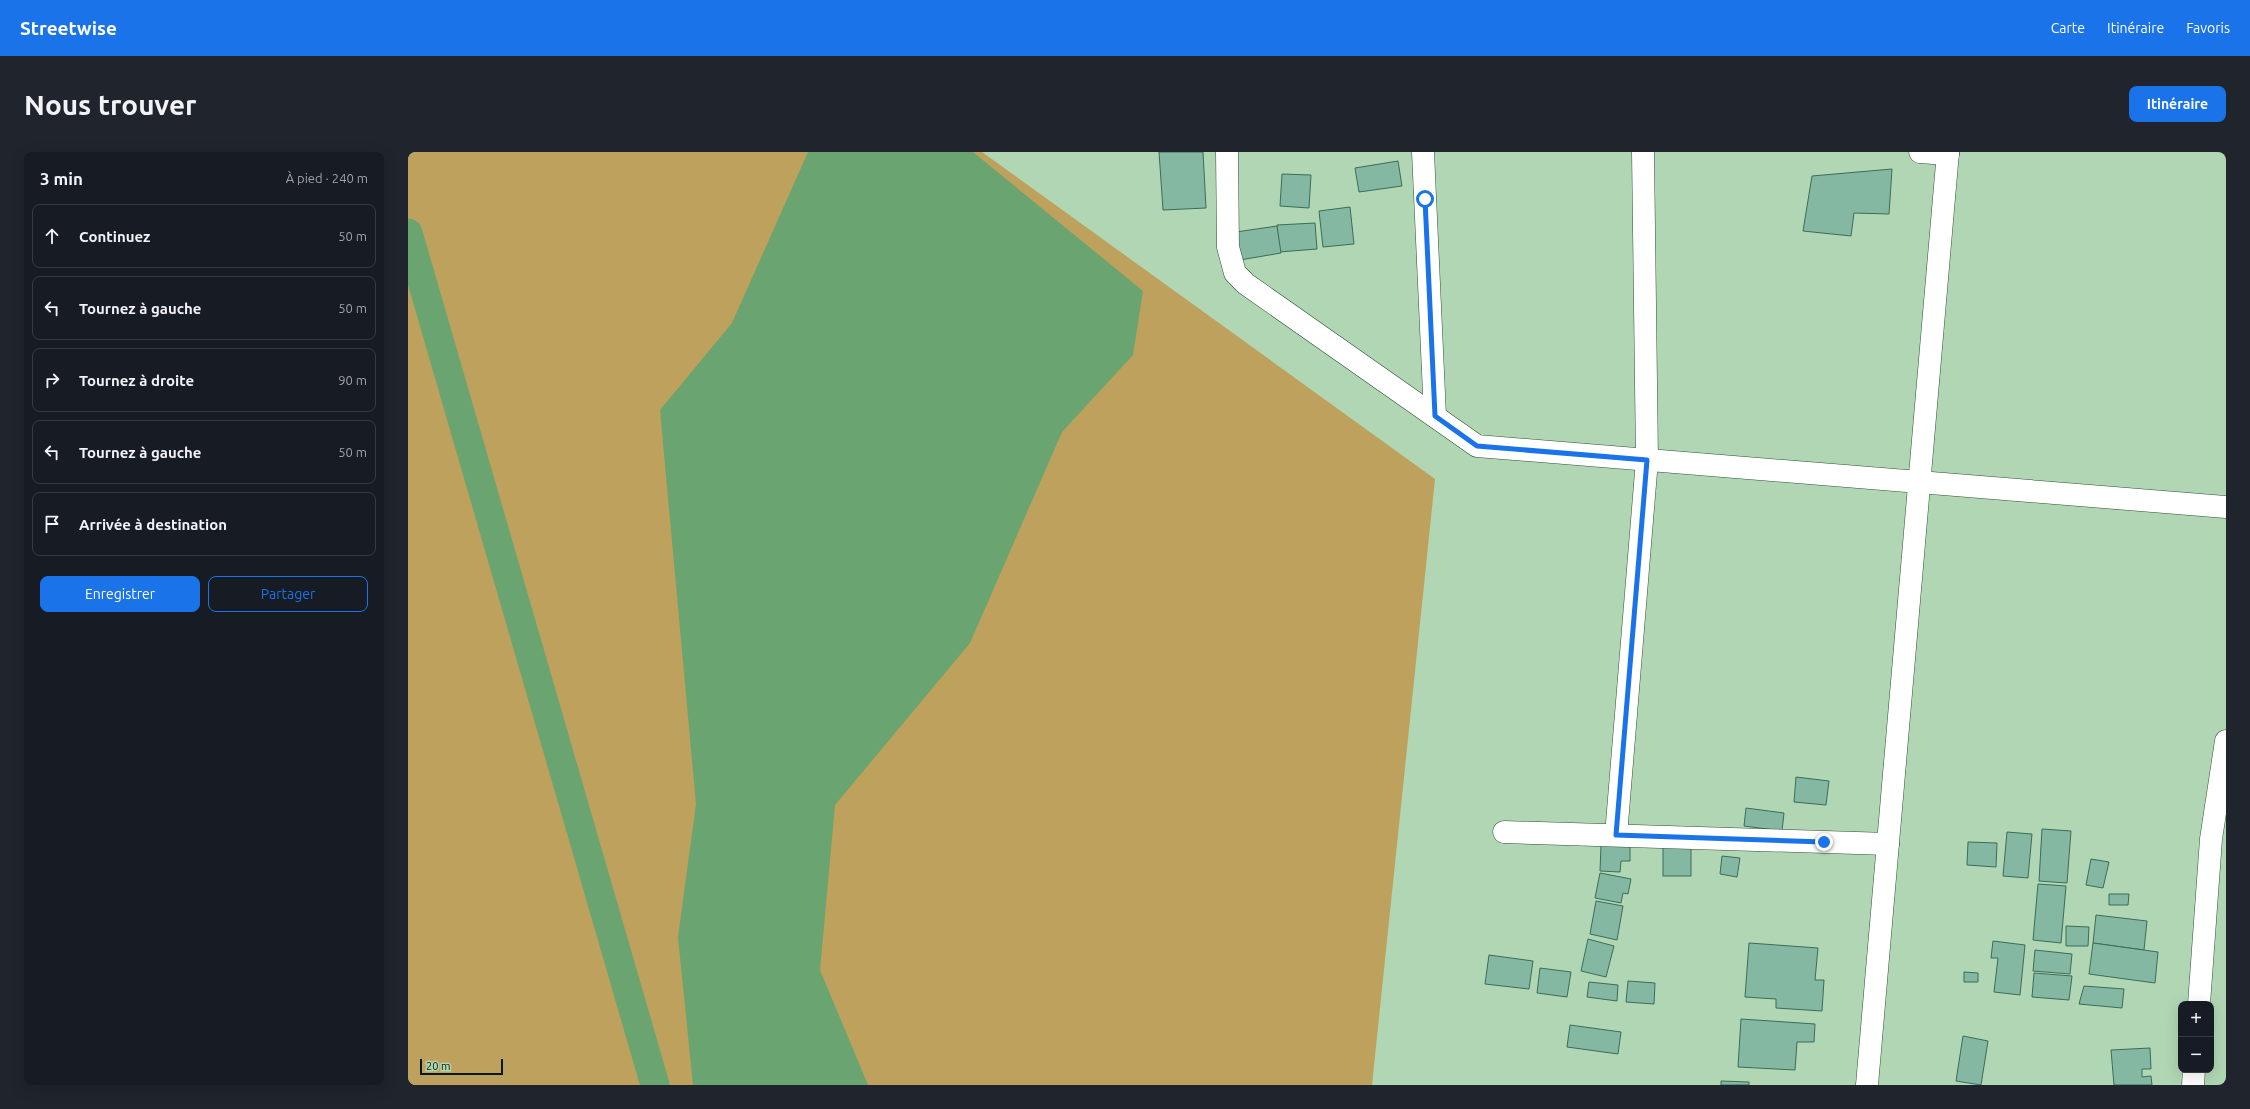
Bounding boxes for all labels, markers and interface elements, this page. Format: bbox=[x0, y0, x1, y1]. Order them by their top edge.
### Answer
text: Streetwise bbox=[20, 17, 117, 39]
text: Carte bbox=[2051, 20, 2085, 36]
text: Itinéraire bbox=[2107, 20, 2164, 36]
text: Favoris bbox=[2186, 20, 2230, 36]
button: Itinéraire bbox=[2129, 86, 2226, 122]
text: Nous trouver bbox=[24, 89, 197, 120]
text: 3 min bbox=[40, 169, 83, 188]
text: À pied · 240 m bbox=[286, 171, 368, 185]
route start bbox=[1416, 190, 1434, 208]
icon: ahead bbox=[41, 225, 63, 247]
text: Continuez bbox=[79, 228, 150, 245]
text: 50 m bbox=[338, 229, 367, 243]
icon: left bbox=[41, 297, 63, 319]
text: Tournez à gauche bbox=[79, 300, 202, 317]
text: 50 m bbox=[338, 301, 367, 315]
icon: right bbox=[41, 369, 63, 391]
text: Tournez à droite bbox=[79, 372, 194, 389]
text: 90 m bbox=[338, 373, 367, 387]
icon: left bbox=[41, 441, 63, 463]
text: Tournez à gauche bbox=[79, 444, 202, 461]
text: 50 m bbox=[338, 445, 367, 459]
icon: arrive bbox=[41, 513, 63, 535]
text: Arrivée à destination bbox=[79, 516, 227, 533]
button: Enregistrer bbox=[40, 576, 200, 612]
button: Partager bbox=[208, 576, 368, 612]
route end bbox=[1815, 833, 1833, 851]
map controls bbox=[2178, 1001, 2214, 1073]
button: + bbox=[2178, 1001, 2214, 1037]
button: − bbox=[2178, 1037, 2214, 1073]
scale bar bbox=[420, 1057, 503, 1076]
text: 20 m bbox=[426, 1060, 450, 1072]

